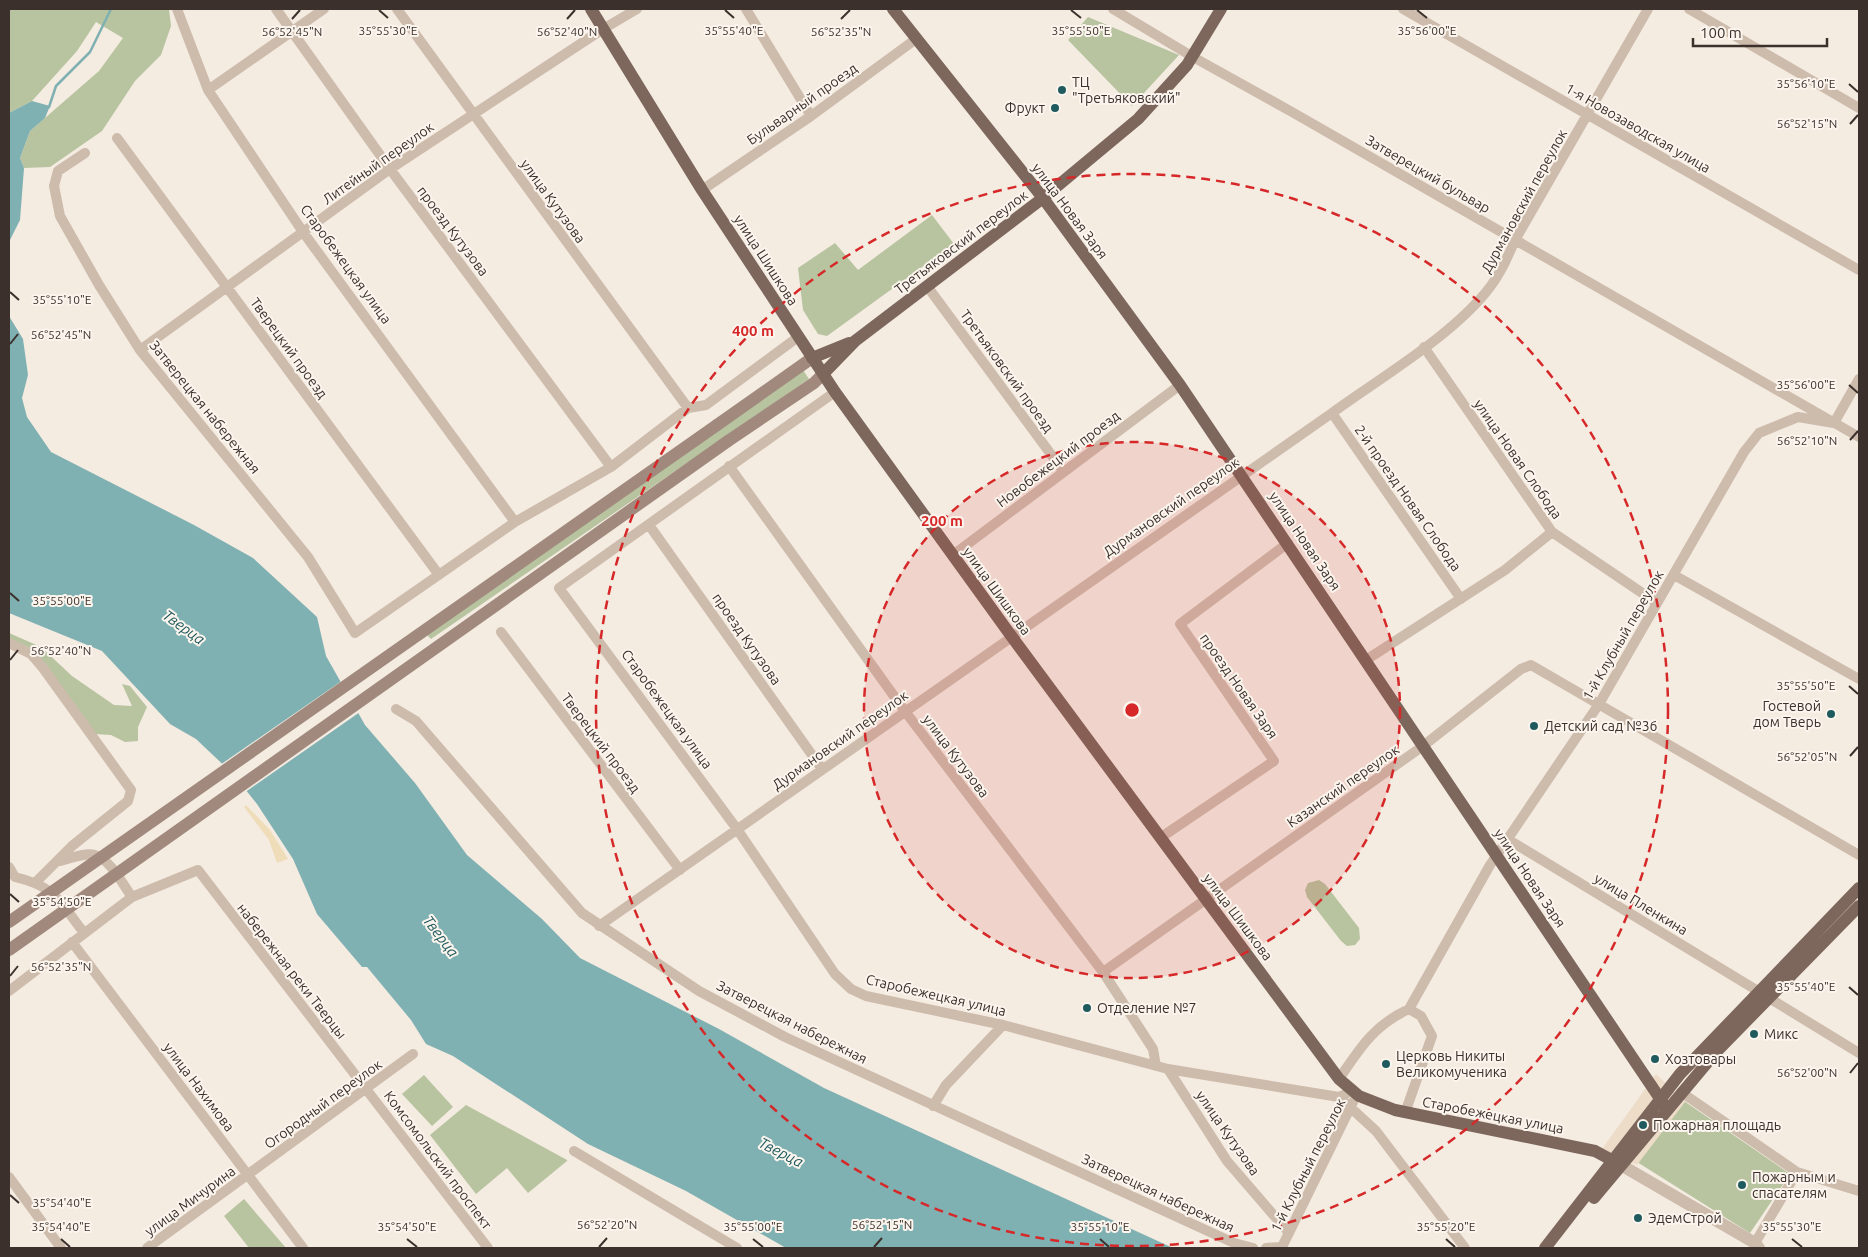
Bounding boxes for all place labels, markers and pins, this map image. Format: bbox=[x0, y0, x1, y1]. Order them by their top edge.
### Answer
place label: ТЦ "Третьяковский" bbox=[1072, 74, 1181, 106]
marker: ТЦ "Третьяковский" bbox=[1056, 84, 1068, 96]
place label: Фрукт bbox=[1005, 100, 1045, 116]
marker: Фрукт bbox=[1049, 102, 1061, 114]
place label: Гостевой дом Тверь bbox=[1753, 698, 1821, 730]
centre of rings bbox=[1123, 701, 1141, 719]
marker: Гостевой дом Тверь bbox=[1825, 708, 1837, 720]
place label: Детский сад №36 bbox=[1544, 718, 1658, 734]
marker: Детский сад №36 bbox=[1528, 720, 1540, 732]
place label: Отделение №7 bbox=[1097, 1000, 1196, 1016]
marker: Отделение №7 bbox=[1081, 1002, 1093, 1014]
place label: Микс bbox=[1764, 1026, 1798, 1042]
marker: Микс bbox=[1748, 1028, 1760, 1040]
place label: Церковь Никиты Великомученика bbox=[1396, 1048, 1507, 1080]
place label: Хозтовары bbox=[1665, 1051, 1736, 1067]
marker: Хозтовары bbox=[1649, 1053, 1661, 1065]
marker: Церковь Никиты Великомученика bbox=[1380, 1058, 1392, 1070]
place label: Пожарная площадь bbox=[1653, 1117, 1781, 1133]
marker: Пожарная площадь bbox=[1637, 1119, 1649, 1131]
place label: Пожарным и спасателям bbox=[1752, 1169, 1836, 1201]
marker: Пожарным и спасателям bbox=[1736, 1179, 1748, 1191]
place label: ЭдемСтрой bbox=[1648, 1210, 1722, 1226]
marker: ЭдемСтрой bbox=[1632, 1212, 1644, 1224]

